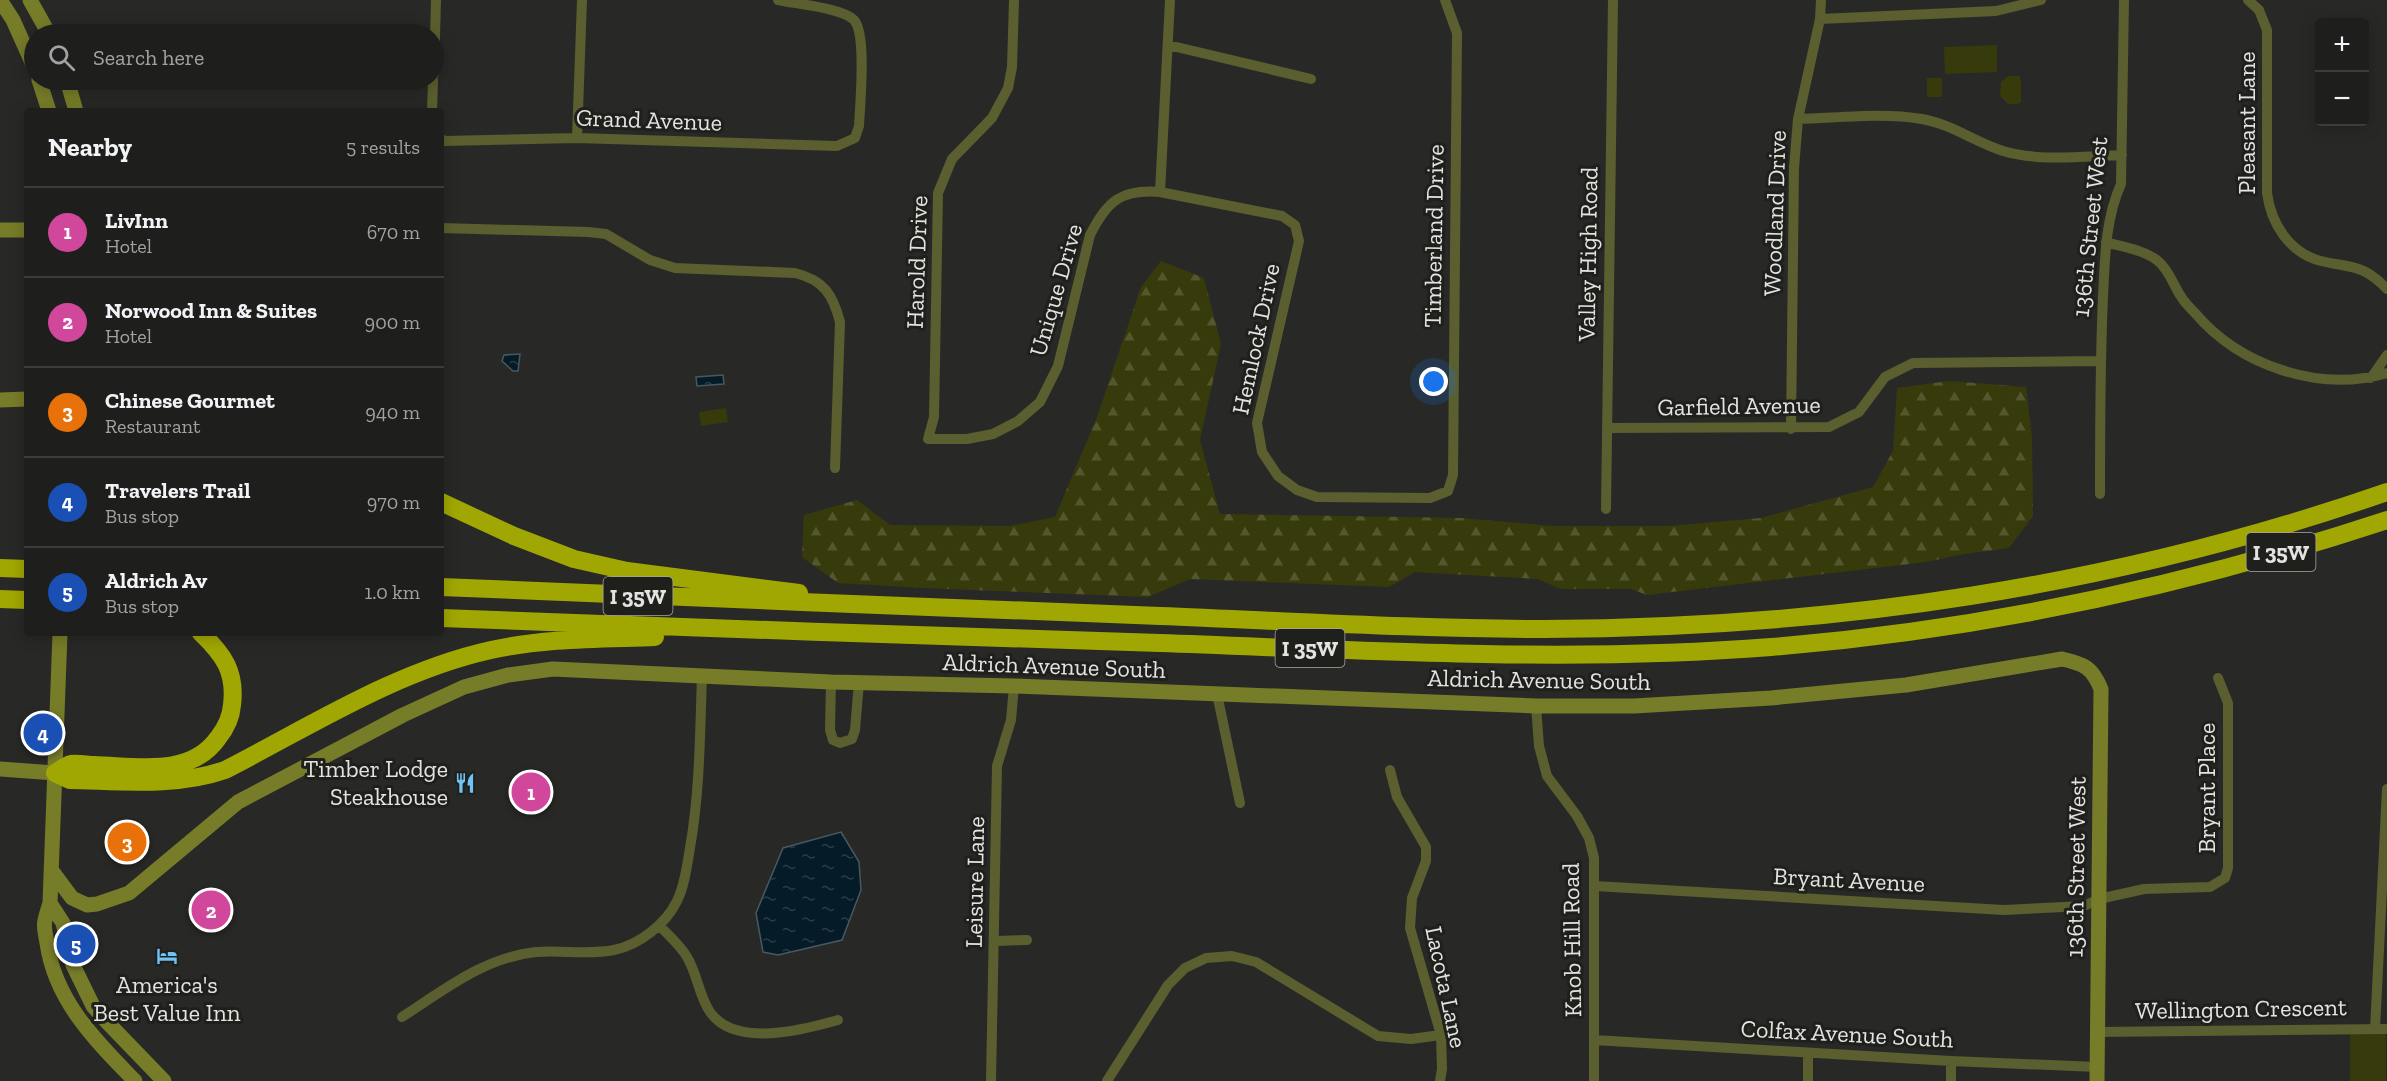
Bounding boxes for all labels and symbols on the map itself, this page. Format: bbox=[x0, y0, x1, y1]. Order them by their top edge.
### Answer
street label: Pleasant Lane bbox=[2232, 52, 2261, 194]
street label: Grand Avenue bbox=[576, 102, 722, 137]
street label: Woodland Drive bbox=[1757, 130, 1792, 296]
street label: 136th Street West bbox=[2066, 135, 2113, 319]
street label: Timberland Drive bbox=[1417, 144, 1450, 328]
street label: Valley High Road bbox=[1571, 166, 1604, 343]
street label: Harold Drive bbox=[900, 195, 933, 329]
street label: Unique Drive bbox=[1023, 220, 1088, 360]
street label: Hemlock Drive bbox=[1225, 261, 1286, 417]
your location bbox=[1419, 367, 1448, 396]
street label: Garfield Avenue bbox=[1657, 390, 1821, 421]
road number: I 35W bbox=[2246, 533, 2316, 571]
road number: I 35W bbox=[604, 577, 672, 615]
road number: I 35W bbox=[1276, 629, 1344, 667]
street label: Aldrich Avenue South bbox=[942, 647, 1167, 684]
street label: Aldrich Avenue South bbox=[1427, 663, 1651, 696]
pin: 4 bbox=[24, 710, 63, 756]
street label: Bryant Place bbox=[2192, 723, 2221, 853]
place label: Timber Lodge Steakhouse bbox=[303, 754, 448, 811]
pin: 1 bbox=[512, 770, 550, 814]
restaurant icon: Timber Lodge Steakhouse bbox=[453, 771, 477, 795]
street label: 136th Street West bbox=[2059, 776, 2092, 958]
street label: Leisure Lane bbox=[959, 816, 990, 948]
pin: 3 bbox=[108, 820, 146, 864]
street label: Bryant Avenue bbox=[1772, 861, 1926, 898]
street label: Knob Hill Road bbox=[1556, 863, 1587, 1017]
pin: 2 bbox=[192, 888, 230, 932]
pin: 5 bbox=[56, 922, 96, 966]
street label: Lacota Lane bbox=[1419, 923, 1474, 1050]
hotel icon: America's Best Value Inn bbox=[155, 944, 179, 968]
place label: America's Best Value Inn bbox=[93, 970, 241, 1027]
street label: Wellington Crescent bbox=[2135, 992, 2347, 1025]
street label: Colfax Avenue South bbox=[1740, 1013, 1955, 1054]

